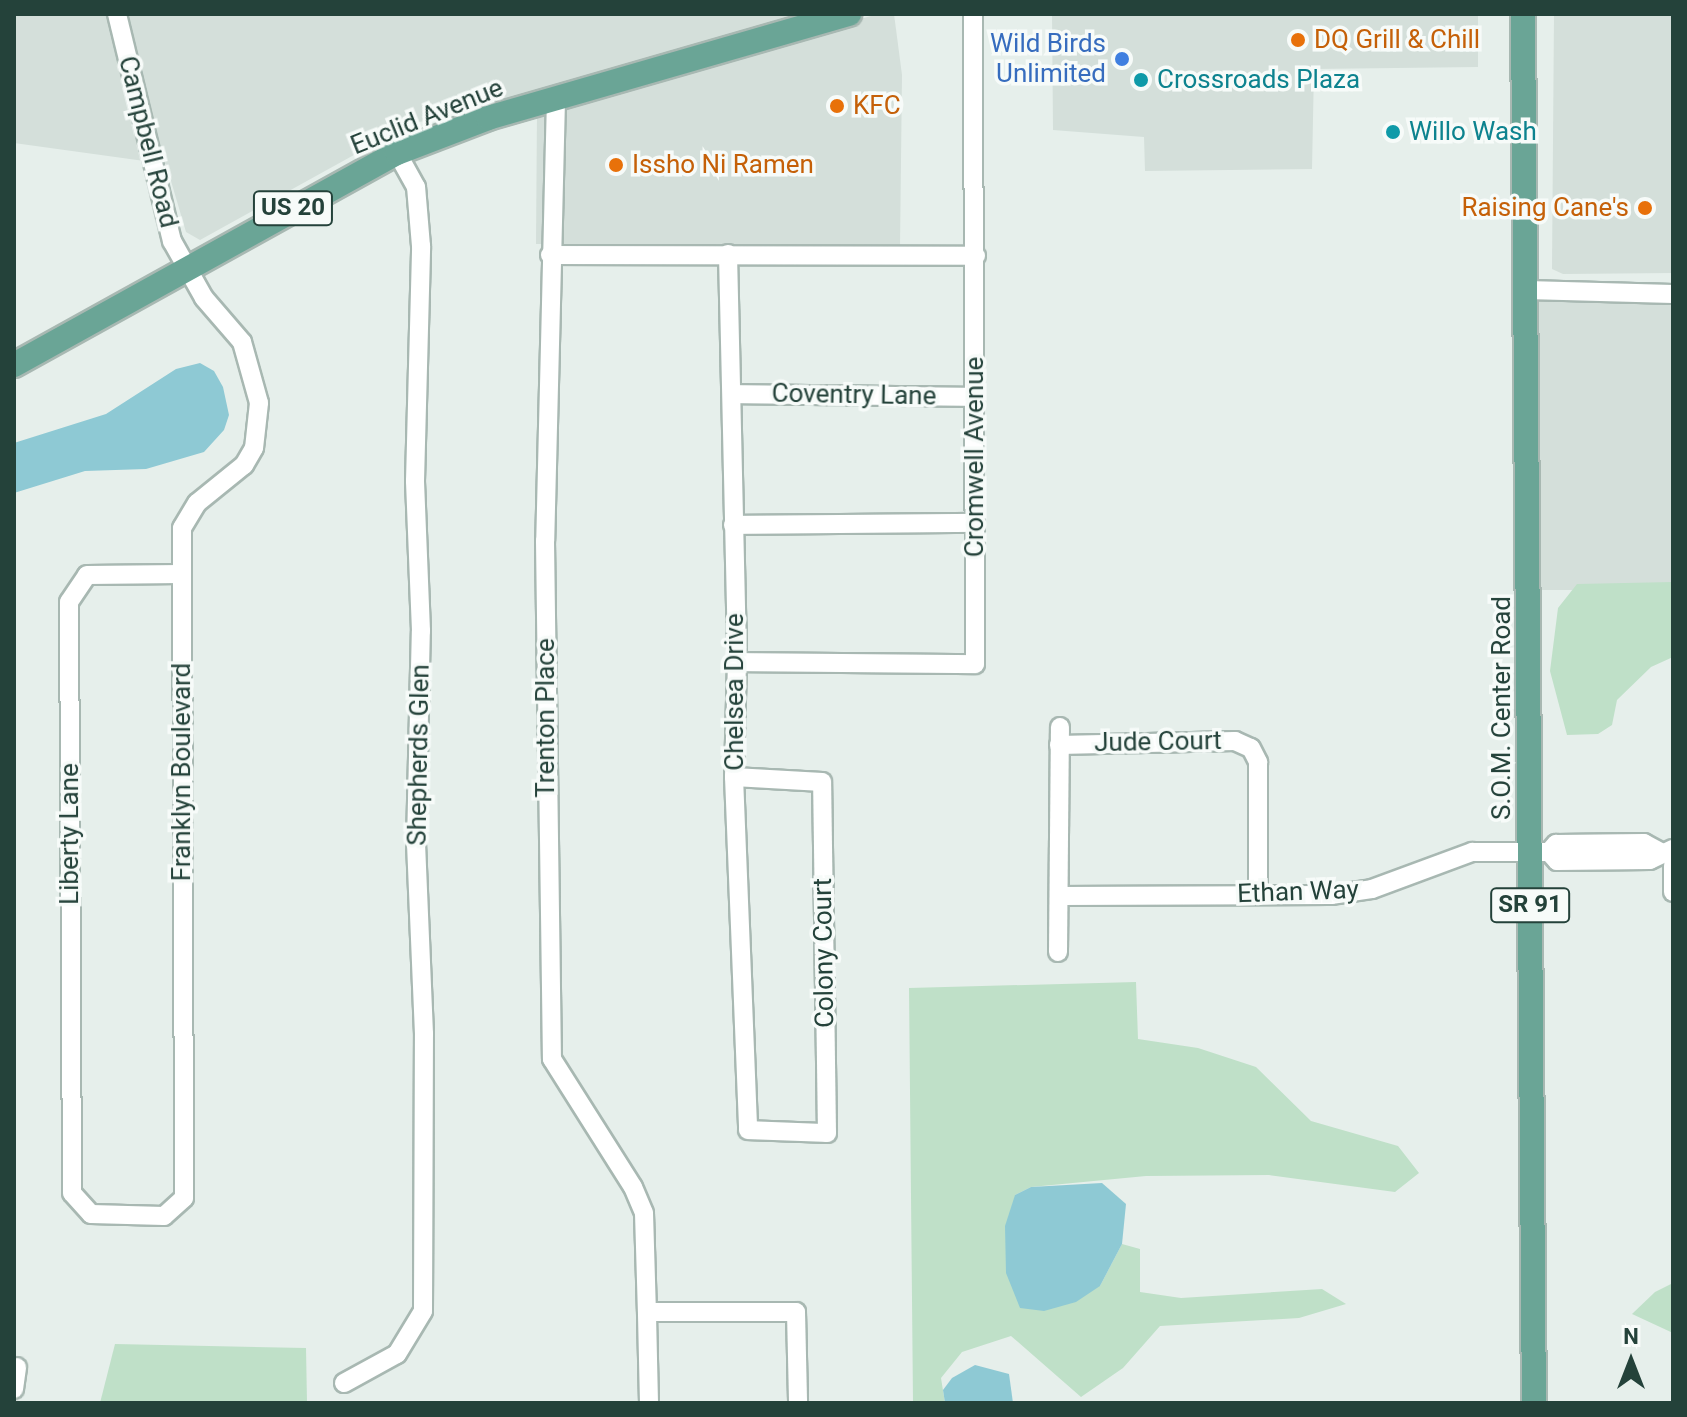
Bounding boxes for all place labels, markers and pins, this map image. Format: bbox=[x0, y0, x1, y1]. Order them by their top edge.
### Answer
place label: DQ Grill & Chill bbox=[1314, 24, 1480, 56]
place label: Wild Birds Unlimited bbox=[990, 28, 1106, 90]
marker: DQ Grill & Chill bbox=[1289, 31, 1307, 49]
marker: Wild Birds Unlimited bbox=[1113, 50, 1131, 68]
place label: Crossroads Plaza bbox=[1157, 64, 1360, 96]
marker: Crossroads Plaza bbox=[1132, 71, 1150, 89]
place label: KFC bbox=[853, 90, 901, 122]
marker: KFC bbox=[828, 97, 846, 115]
place label: Willo Wash bbox=[1409, 116, 1537, 148]
marker: Willo Wash bbox=[1384, 123, 1402, 141]
place label: Issho Ni Ramen bbox=[632, 149, 814, 181]
marker: Issho Ni Ramen bbox=[607, 156, 625, 174]
place label: Raising Cane's bbox=[1461, 192, 1629, 224]
marker: Raising Cane's bbox=[1636, 199, 1654, 217]

